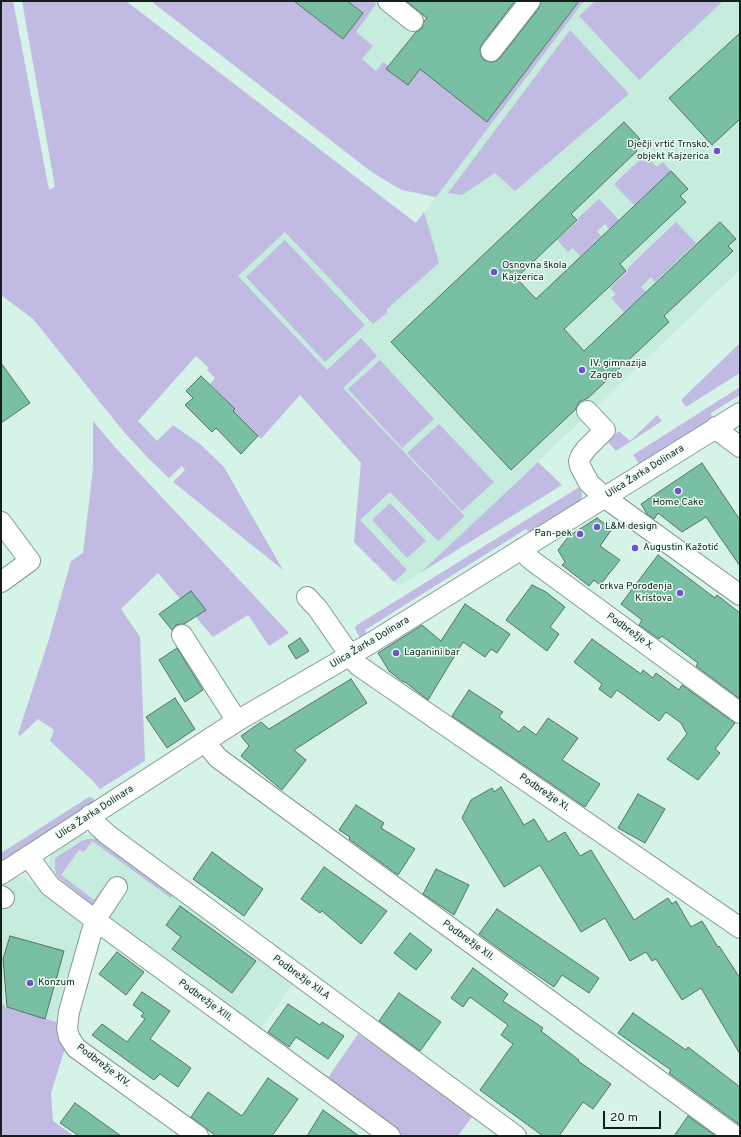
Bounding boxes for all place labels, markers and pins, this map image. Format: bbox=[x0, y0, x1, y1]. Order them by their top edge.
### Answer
place label: Dječji vrtić Trnsko, objekt Kajzerica bbox=[627, 139, 709, 162]
marker: Dječji vrtić Trnsko, objekt Kajzerica bbox=[712, 146, 722, 156]
place label: Osnovna škola Kajzerica bbox=[502, 260, 567, 284]
marker: Osnovna škola Kajzerica bbox=[489, 267, 499, 277]
place label: IV. gimnazija Zagreb bbox=[590, 358, 646, 382]
marker: IV. gimnazija Zagreb bbox=[577, 365, 587, 375]
marker: Home Cake bbox=[673, 486, 683, 496]
place label: Home Cake bbox=[652, 497, 704, 509]
place label: L&M design bbox=[605, 521, 657, 533]
marker: L&M design bbox=[592, 522, 602, 532]
place label: Pan-pek bbox=[534, 528, 572, 540]
marker: Pan-pek bbox=[575, 529, 585, 539]
place label: Augustin Kažotić bbox=[643, 542, 719, 554]
marker: Augustin Kažotić bbox=[630, 543, 640, 553]
place label: crkva Porođenja Kristova bbox=[599, 581, 672, 604]
marker: crkva Porođenja Kristova bbox=[675, 588, 685, 598]
place label: Laganini bar bbox=[404, 647, 460, 659]
marker: Laganini bar bbox=[391, 648, 401, 658]
place label: Konzum bbox=[38, 977, 75, 989]
marker: Konzum bbox=[25, 978, 35, 988]

